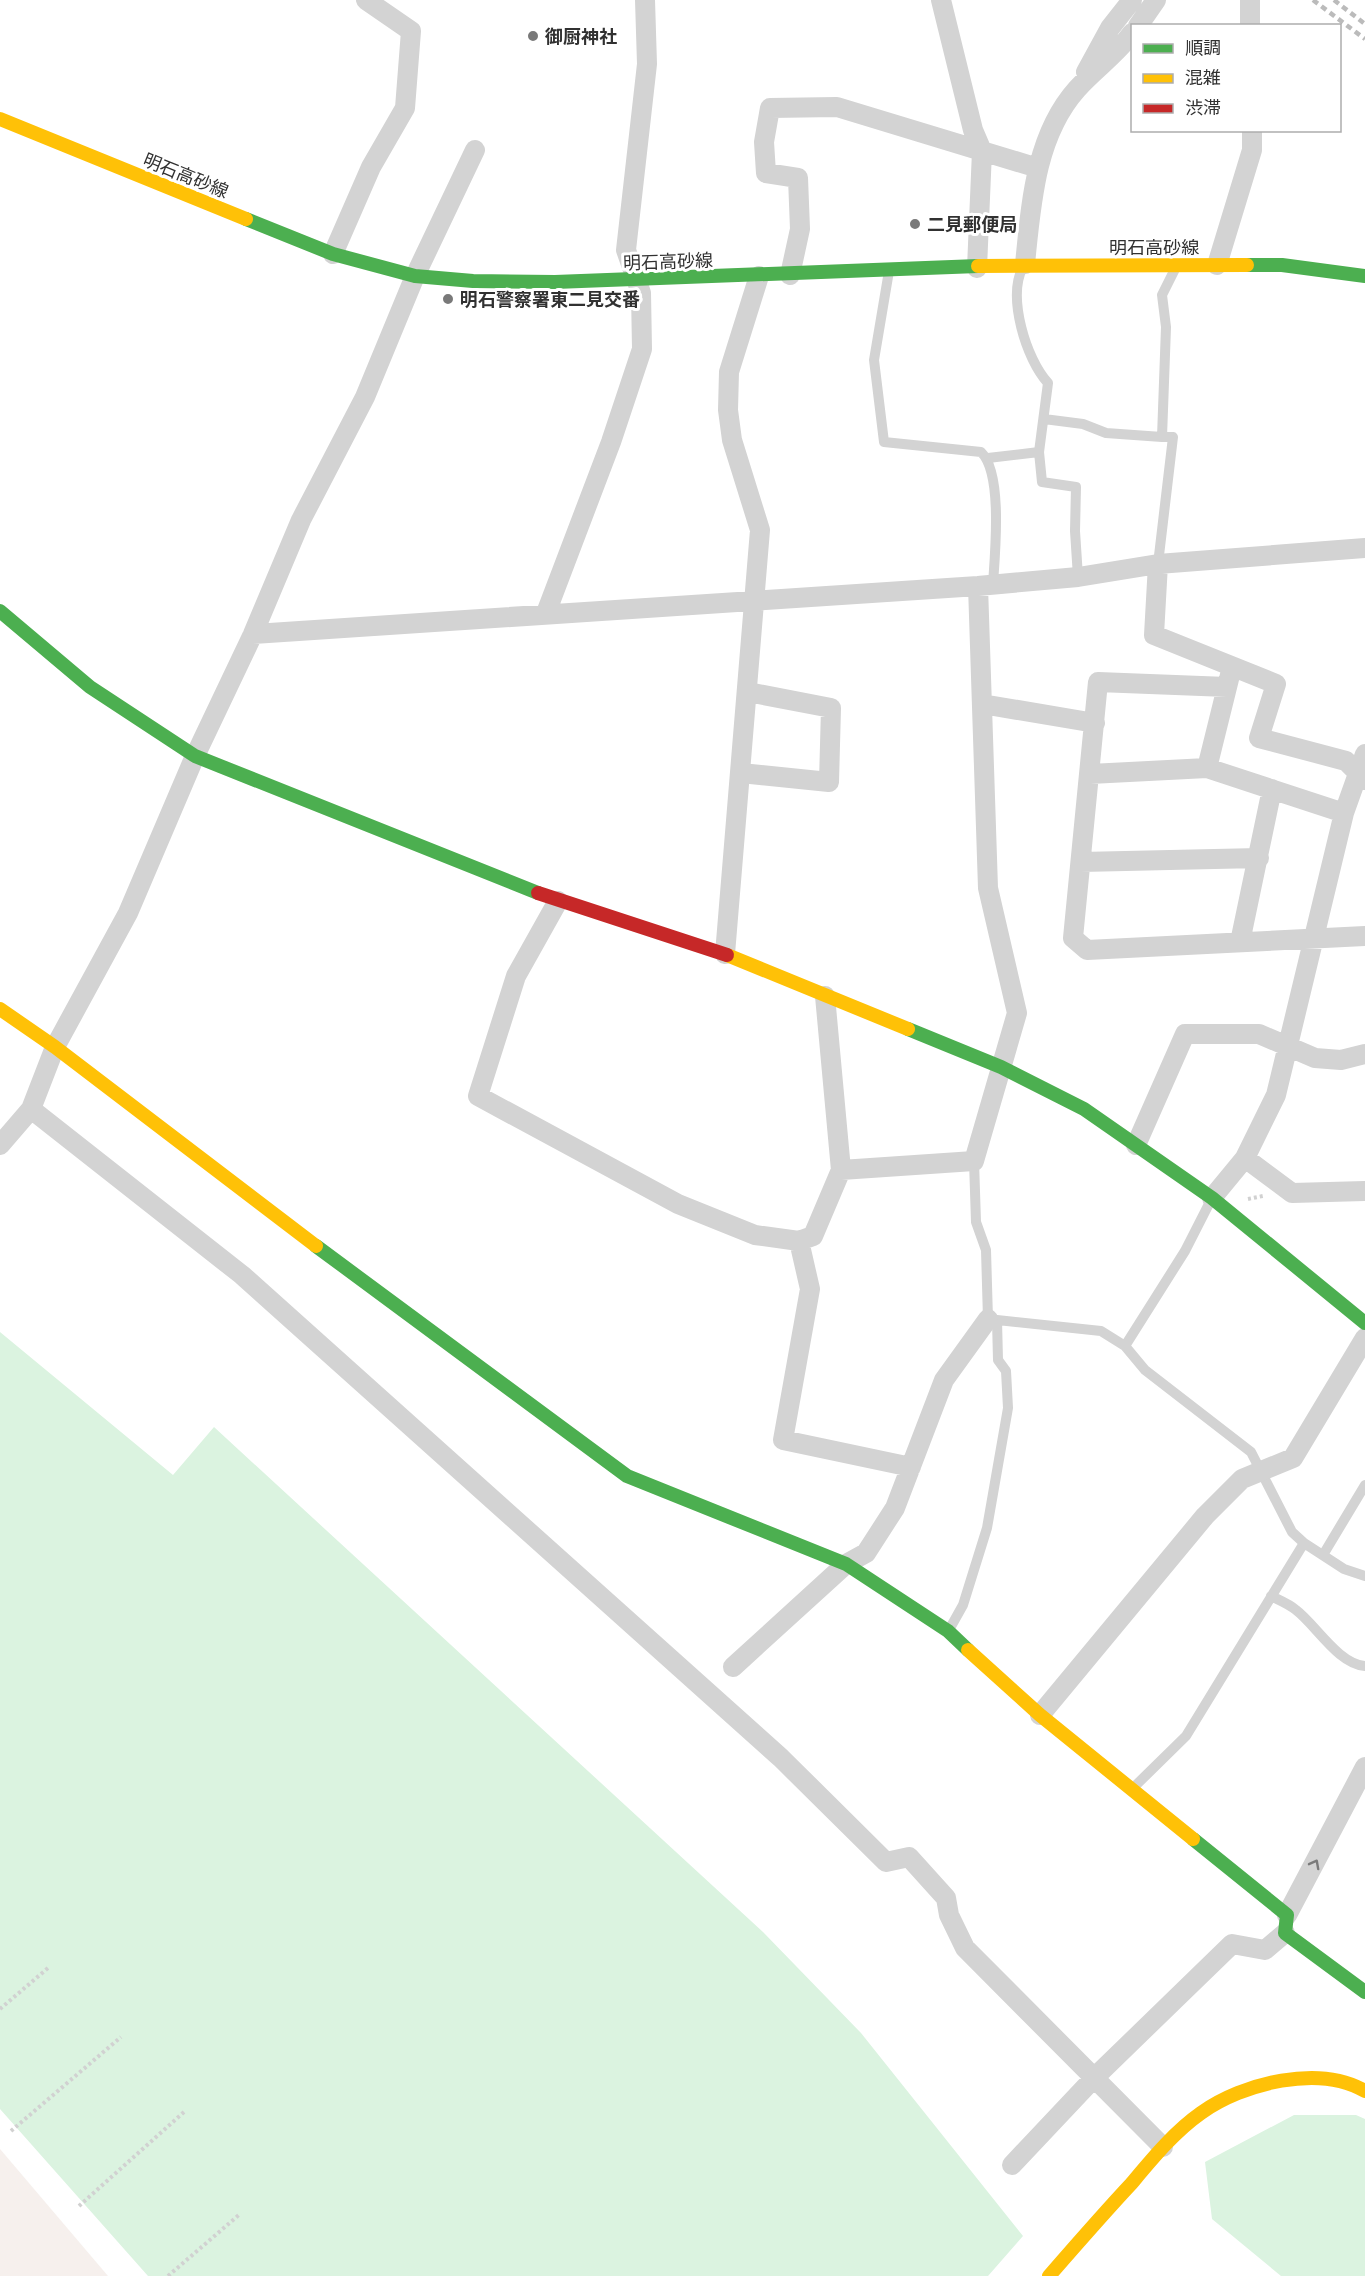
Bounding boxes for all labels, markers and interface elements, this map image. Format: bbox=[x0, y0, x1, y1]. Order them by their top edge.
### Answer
legend bbox=[1131, 24, 1341, 132]
place label: 御厨神社 bbox=[544, 26, 617, 46]
marker: 御厨神社 bbox=[526, 29, 540, 43]
text: 順調 bbox=[1185, 37, 1221, 57]
text: 混雑 bbox=[1185, 67, 1221, 87]
text: 渋滞 bbox=[1185, 97, 1221, 117]
street label: 明石高砂線 bbox=[141, 149, 231, 201]
place label: 二見郵便局 bbox=[927, 214, 1017, 234]
marker: 二見郵便局 bbox=[908, 217, 922, 231]
street label: 明石高砂線 bbox=[1109, 237, 1199, 257]
street label: 明石高砂線 bbox=[623, 249, 713, 273]
place label: 明石警察署東二見交番 bbox=[460, 289, 640, 309]
marker: 明石警察署東二見交番 bbox=[441, 292, 455, 306]
one-way arrow bbox=[1307, 1859, 1319, 1870]

